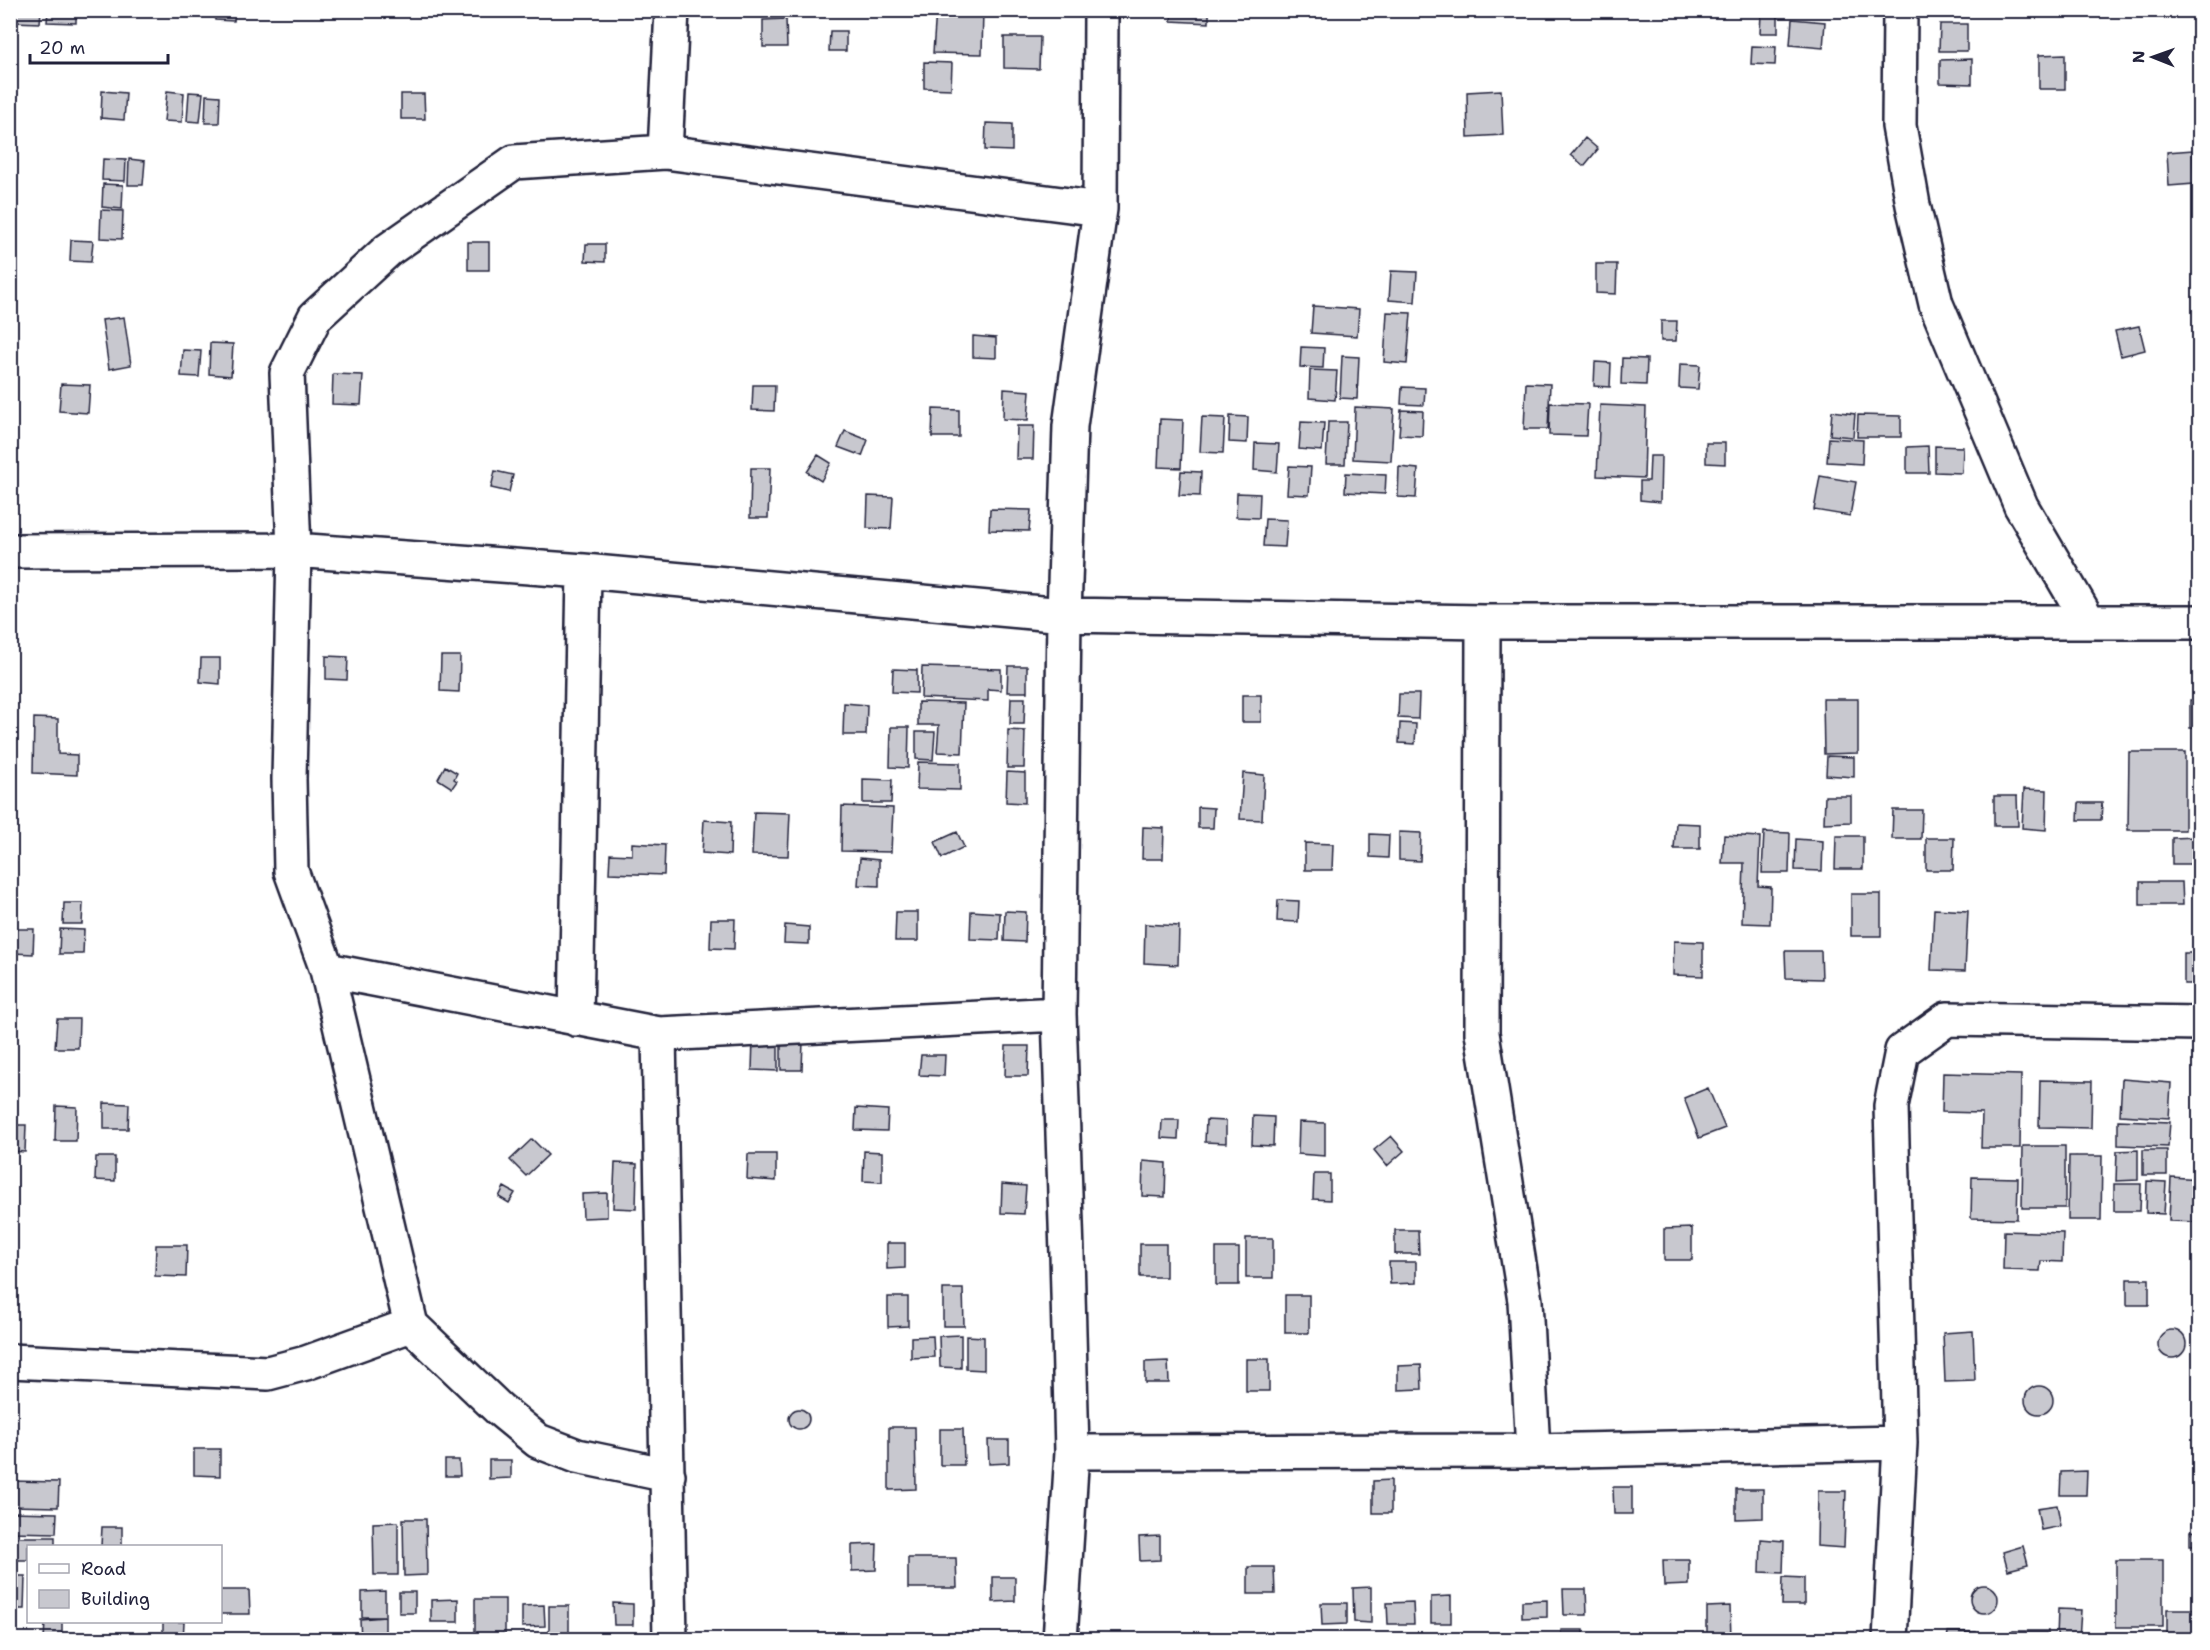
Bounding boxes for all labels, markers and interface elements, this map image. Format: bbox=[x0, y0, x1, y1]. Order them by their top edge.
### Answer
scale bar bbox=[30, 27, 168, 65]
north arrow bbox=[2123, 27, 2183, 87]
text: 20 m bbox=[39, 36, 85, 60]
text: N bbox=[2128, 50, 2149, 63]
legend bbox=[27, 1545, 222, 1623]
text: Road bbox=[81, 1557, 126, 1581]
text: Building bbox=[81, 1587, 150, 1611]

